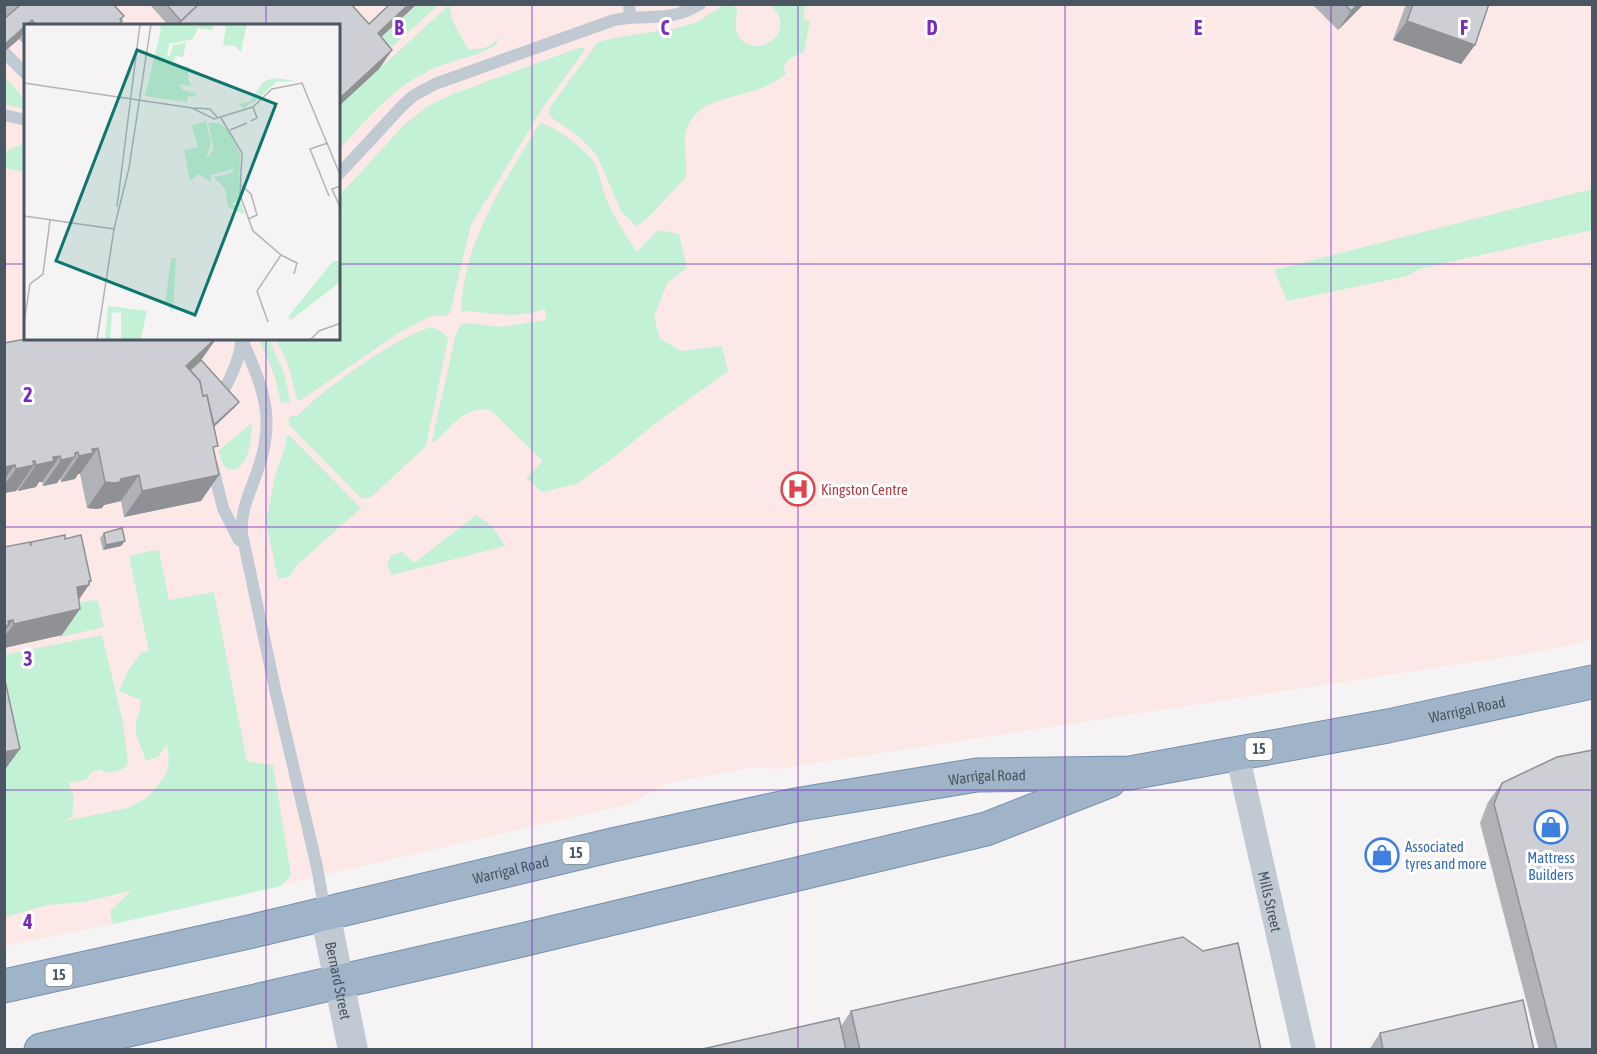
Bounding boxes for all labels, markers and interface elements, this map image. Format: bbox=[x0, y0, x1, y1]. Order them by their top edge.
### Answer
text: B bbox=[394, 16, 404, 39]
text: C bbox=[661, 16, 670, 39]
text: D bbox=[926, 16, 938, 39]
text: E bbox=[1194, 16, 1203, 39]
text: F bbox=[1460, 16, 1468, 39]
inset map bbox=[24, 24, 340, 340]
text: 2 bbox=[23, 383, 33, 406]
hospital icon: Kingston Centre bbox=[780, 471, 816, 507]
place label: Kingston Centre bbox=[821, 481, 908, 498]
text: 3 bbox=[23, 647, 33, 670]
street label: Warrigal Road bbox=[1427, 692, 1507, 725]
road number: 15 bbox=[1246, 738, 1272, 760]
street label: Warrigal Road bbox=[947, 766, 1026, 788]
shop icon: Mattress Builders bbox=[1533, 809, 1569, 845]
shop icon: Associated tyres and more bbox=[1364, 837, 1400, 873]
place label: Associated tyres and more bbox=[1405, 838, 1487, 872]
road number: 15 bbox=[562, 842, 590, 864]
place label: Mattress Builders bbox=[1527, 849, 1575, 883]
street label: Warrigal Road bbox=[471, 852, 550, 887]
street label: Mills Street bbox=[1255, 869, 1286, 933]
text: 4 bbox=[22, 910, 33, 933]
street label: Bernard Street bbox=[323, 940, 355, 1021]
road number: 15 bbox=[46, 964, 72, 986]

